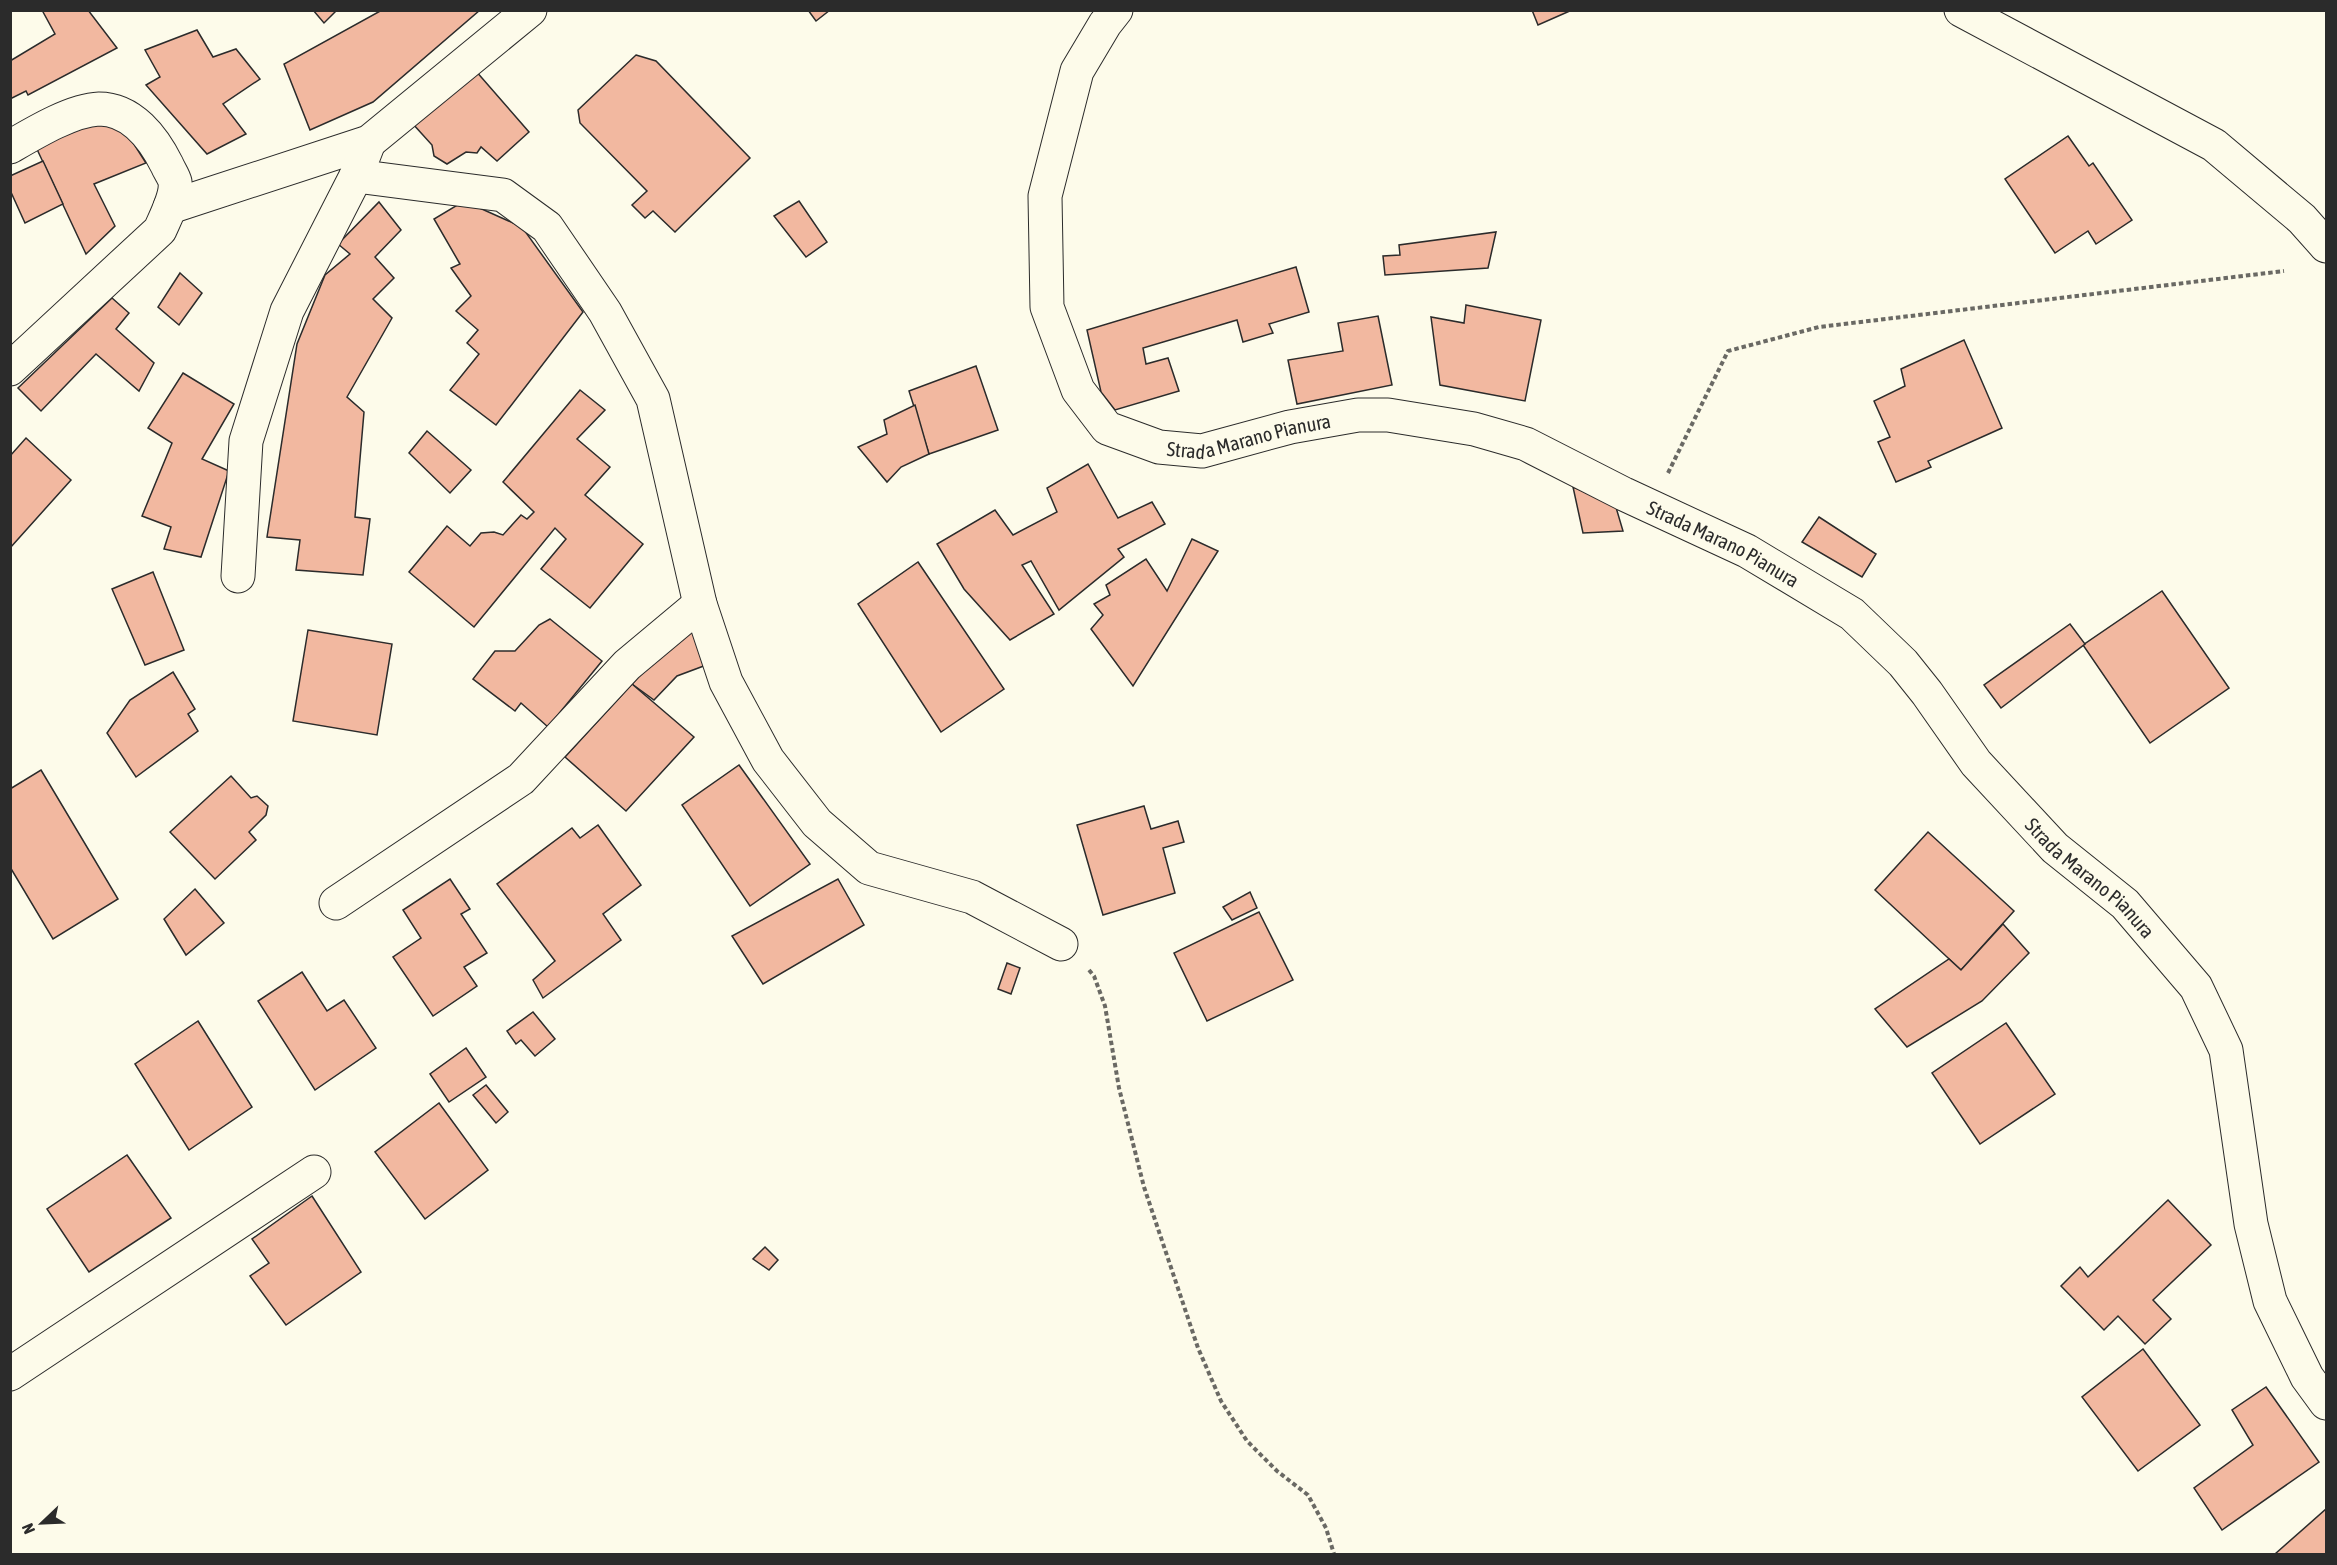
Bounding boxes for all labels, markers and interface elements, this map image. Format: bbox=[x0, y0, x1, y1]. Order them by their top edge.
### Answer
street label: Strada Marano Pianura bbox=[1166, 409, 1332, 463]
street label: Strada Marano Pianura bbox=[1644, 495, 1804, 591]
street label: Strada Marano Pianura bbox=[2021, 813, 2160, 942]
north arrow bbox=[12, 1493, 72, 1553]
text: N bbox=[18, 1521, 38, 1537]

